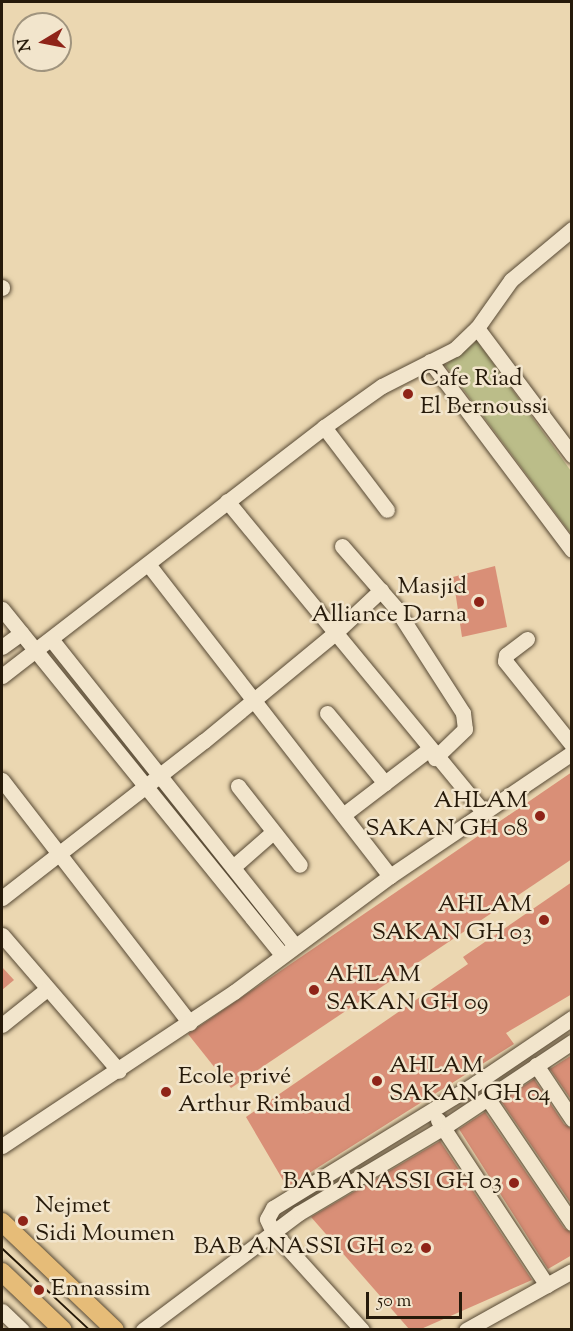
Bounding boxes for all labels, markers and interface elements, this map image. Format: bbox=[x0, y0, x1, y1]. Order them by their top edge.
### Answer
north arrow bbox=[12, 12, 72, 72]
text: N bbox=[13, 37, 38, 53]
place label: Cafe Riad El Bernoussi bbox=[420, 366, 548, 422]
marker: Cafe Riad El Bernoussi bbox=[401, 387, 415, 401]
place label: Masjid Alliance Darna bbox=[311, 574, 467, 630]
marker: Masjid Alliance Darna bbox=[472, 595, 486, 609]
place label: AHLAM SAKAN GH 08 bbox=[365, 788, 528, 844]
marker: AHLAM SAKAN GH 08 bbox=[533, 809, 547, 823]
place label: AHLAM SAKAN GH 03 bbox=[372, 892, 532, 948]
marker: AHLAM SAKAN GH 03 bbox=[537, 913, 551, 927]
place label: AHLAM SAKAN GH 09 bbox=[326, 962, 488, 1018]
marker: AHLAM SAKAN GH 09 bbox=[307, 983, 321, 997]
place label: AHLAM SAKAN GH 04 bbox=[389, 1053, 551, 1109]
place label: Ecole privé Arthur Rimbaud bbox=[178, 1064, 351, 1120]
marker: AHLAM SAKAN GH 04 bbox=[370, 1074, 384, 1088]
marker: Ecole privé Arthur Rimbaud bbox=[159, 1085, 173, 1099]
place label: BAB ANASSI GH 03 bbox=[283, 1169, 502, 1197]
marker: BAB ANASSI GH 03 bbox=[507, 1176, 521, 1190]
place label: Nejmet Sidi Moumen bbox=[35, 1193, 175, 1249]
marker: Nejmet Sidi Moumen bbox=[16, 1214, 30, 1228]
place label: BAB ANASSI GH 02 bbox=[193, 1234, 414, 1262]
marker: BAB ANASSI GH 02 bbox=[419, 1241, 433, 1255]
place label: Ennassim bbox=[51, 1276, 150, 1304]
scale bar bbox=[369, 1280, 465, 1318]
marker: Ennassim bbox=[32, 1283, 46, 1297]
text: 50 m bbox=[377, 1289, 411, 1315]

